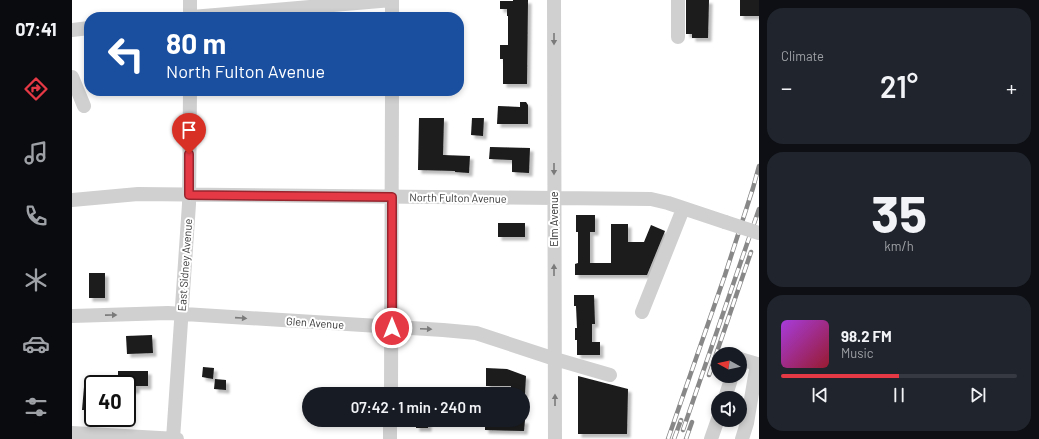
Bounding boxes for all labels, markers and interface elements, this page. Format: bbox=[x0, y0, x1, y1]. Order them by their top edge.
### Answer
text: 07:41 bbox=[15, 18, 57, 40]
text: 80 m bbox=[166, 26, 226, 60]
icon: left bbox=[100, 28, 152, 80]
one-way arrow bbox=[551, 33, 557, 46]
text: Climate bbox=[781, 48, 824, 64]
text: North Fulton Avenue bbox=[166, 60, 325, 82]
text: 21° bbox=[880, 68, 918, 104]
text: − bbox=[781, 74, 792, 100]
text: + bbox=[1006, 74, 1017, 100]
icon: directions bbox=[22, 75, 50, 103]
pin bbox=[172, 113, 206, 154]
icon: arrive bbox=[178, 119, 200, 141]
icon: music bbox=[22, 139, 50, 167]
one-way arrow bbox=[551, 163, 557, 176]
text: 35 bbox=[871, 181, 927, 243]
street label: North Fulton Avenue bbox=[409, 190, 507, 205]
street label: Elm Avenue bbox=[547, 191, 560, 247]
icon: phone bbox=[22, 202, 50, 230]
street label: East Sidney Avenue bbox=[175, 218, 194, 312]
text: km/h bbox=[884, 238, 914, 254]
one-way arrow bbox=[551, 263, 557, 276]
icon: climate bbox=[22, 266, 50, 294]
position arrow bbox=[371, 307, 413, 349]
one-way arrow bbox=[105, 312, 118, 318]
street label: Glen Avenue bbox=[286, 314, 345, 331]
one-way arrow bbox=[235, 315, 247, 322]
one-way arrow bbox=[420, 326, 432, 333]
text: 98.2 FM bbox=[841, 327, 892, 345]
icon: car bbox=[22, 330, 50, 358]
text: Music bbox=[841, 345, 874, 361]
north arrow bbox=[711, 347, 747, 383]
map controls bbox=[711, 347, 747, 427]
speed limit sign: 40 bbox=[84, 375, 136, 427]
icon: previous bbox=[809, 384, 831, 406]
icon: pause bbox=[888, 384, 910, 406]
icon: next bbox=[967, 384, 989, 406]
button: sound bbox=[711, 391, 747, 427]
icon: filters bbox=[22, 393, 50, 421]
one-way arrow bbox=[552, 393, 558, 406]
text: 07:42 · 1 min · 240 m bbox=[351, 398, 481, 416]

